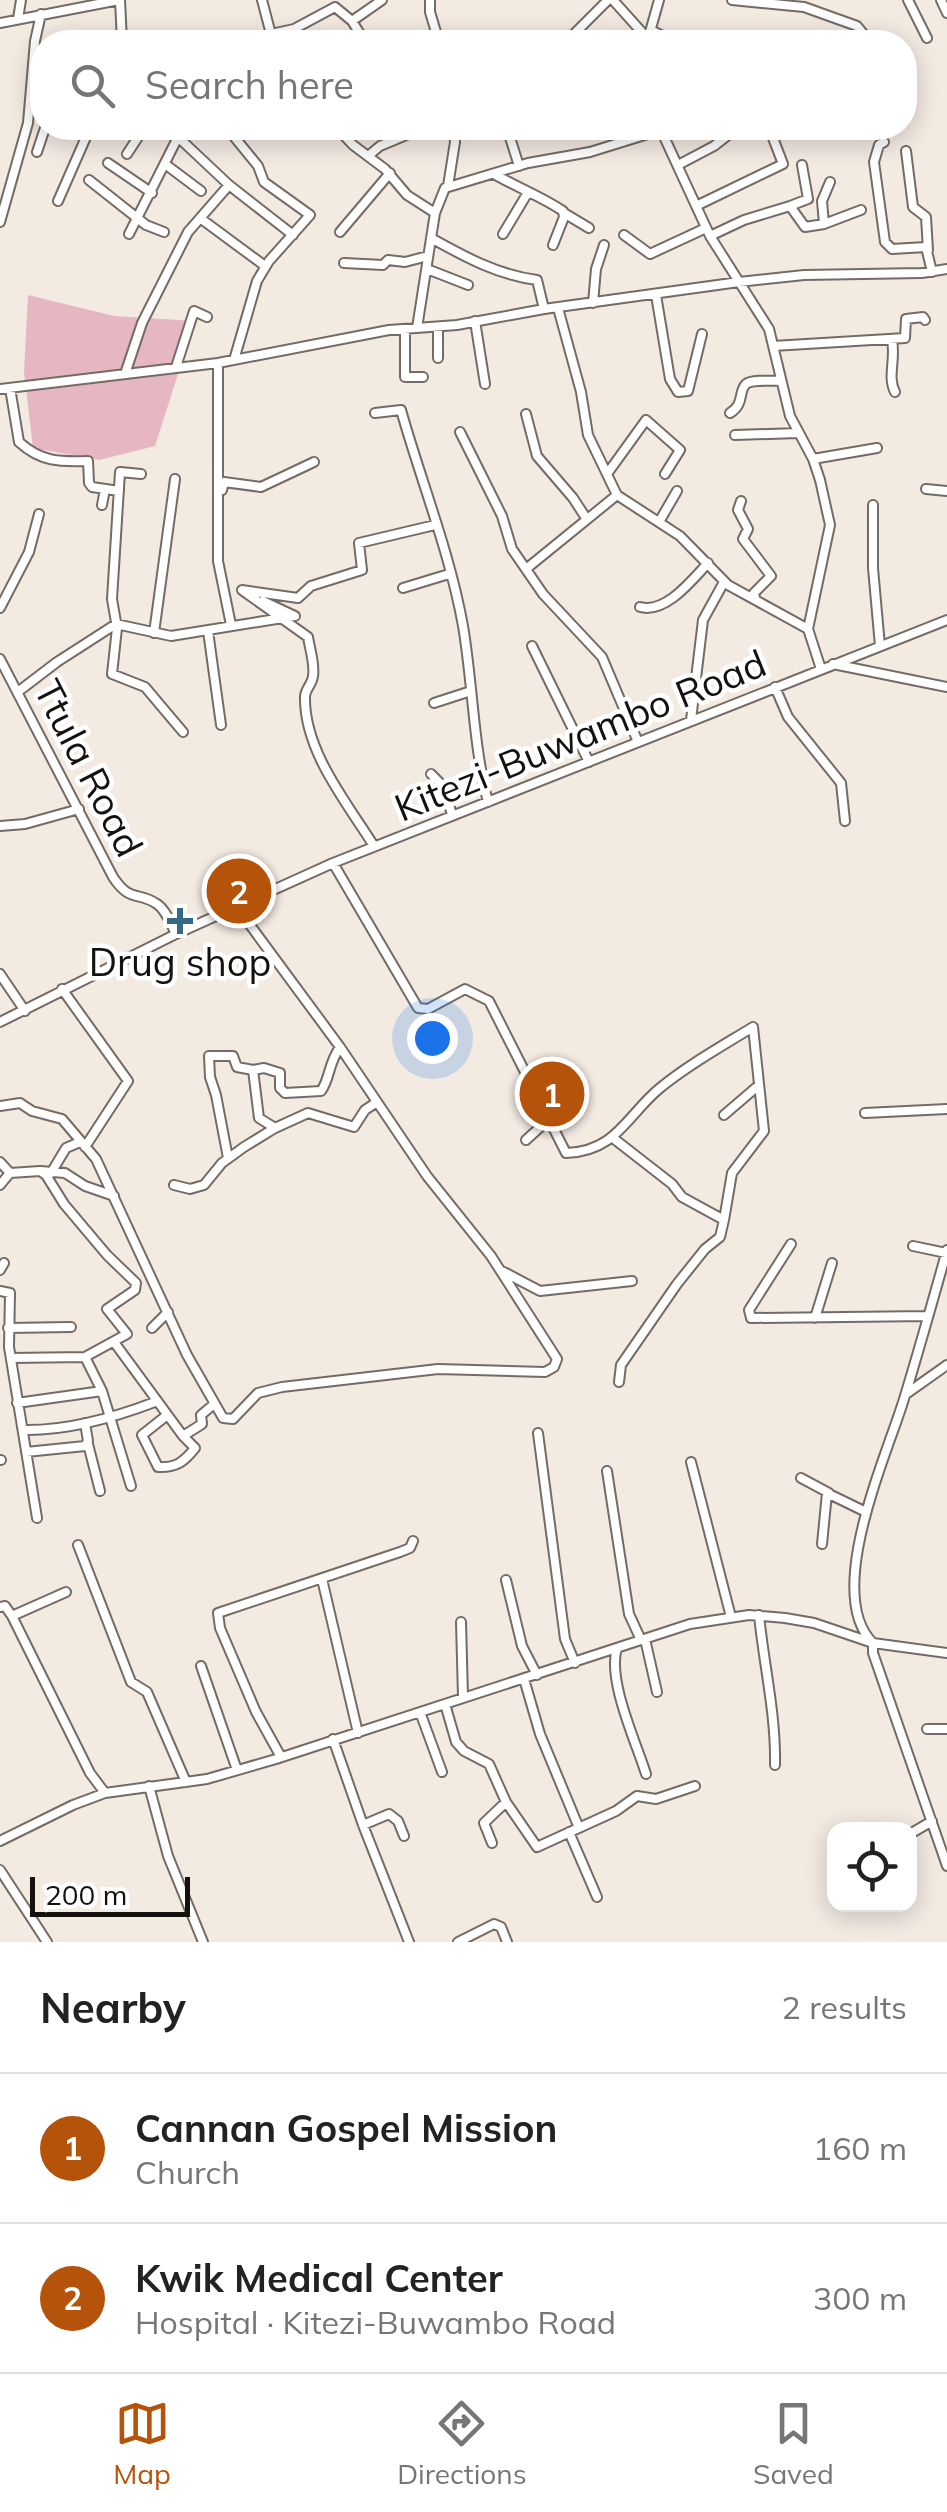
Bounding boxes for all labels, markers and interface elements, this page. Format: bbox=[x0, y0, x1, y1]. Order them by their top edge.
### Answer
search box bbox=[30, 30, 917, 140]
icon: search bbox=[65, 58, 120, 113]
text: Search here bbox=[145, 61, 354, 109]
street label: Kitezi-Buwambo Road bbox=[387, 639, 773, 831]
street label: Ttula Road bbox=[24, 672, 154, 864]
pin: 2 bbox=[206, 854, 272, 928]
marker: Drug shop bbox=[167, 908, 193, 934]
place label: Drug shop bbox=[89, 938, 271, 986]
your location bbox=[407, 1013, 458, 1064]
pin: 1 bbox=[520, 1056, 584, 1132]
map controls bbox=[827, 1822, 917, 1912]
button: locate bbox=[827, 1822, 917, 1912]
scale bar bbox=[30, 1872, 190, 1916]
text: 200 m bbox=[45, 1877, 127, 1912]
text: Nearby bbox=[40, 1981, 186, 2034]
text: 2 results bbox=[782, 1987, 907, 2027]
text: Cannan Gospel Mission bbox=[135, 2104, 557, 2152]
text: 1 bbox=[63, 2128, 82, 2168]
text: 160 m bbox=[813, 2128, 907, 2168]
text: Church bbox=[135, 2152, 240, 2192]
text: Kwik Medical Center bbox=[135, 2254, 503, 2302]
text: 2 bbox=[63, 2278, 82, 2318]
text: 300 m bbox=[813, 2278, 907, 2318]
text: Hospital · Kitezi-Buwambo Road bbox=[135, 2302, 616, 2342]
tab: Map bbox=[113, 2396, 171, 2491]
tab: Directions bbox=[397, 2396, 527, 2491]
tab: Saved bbox=[753, 2396, 834, 2491]

